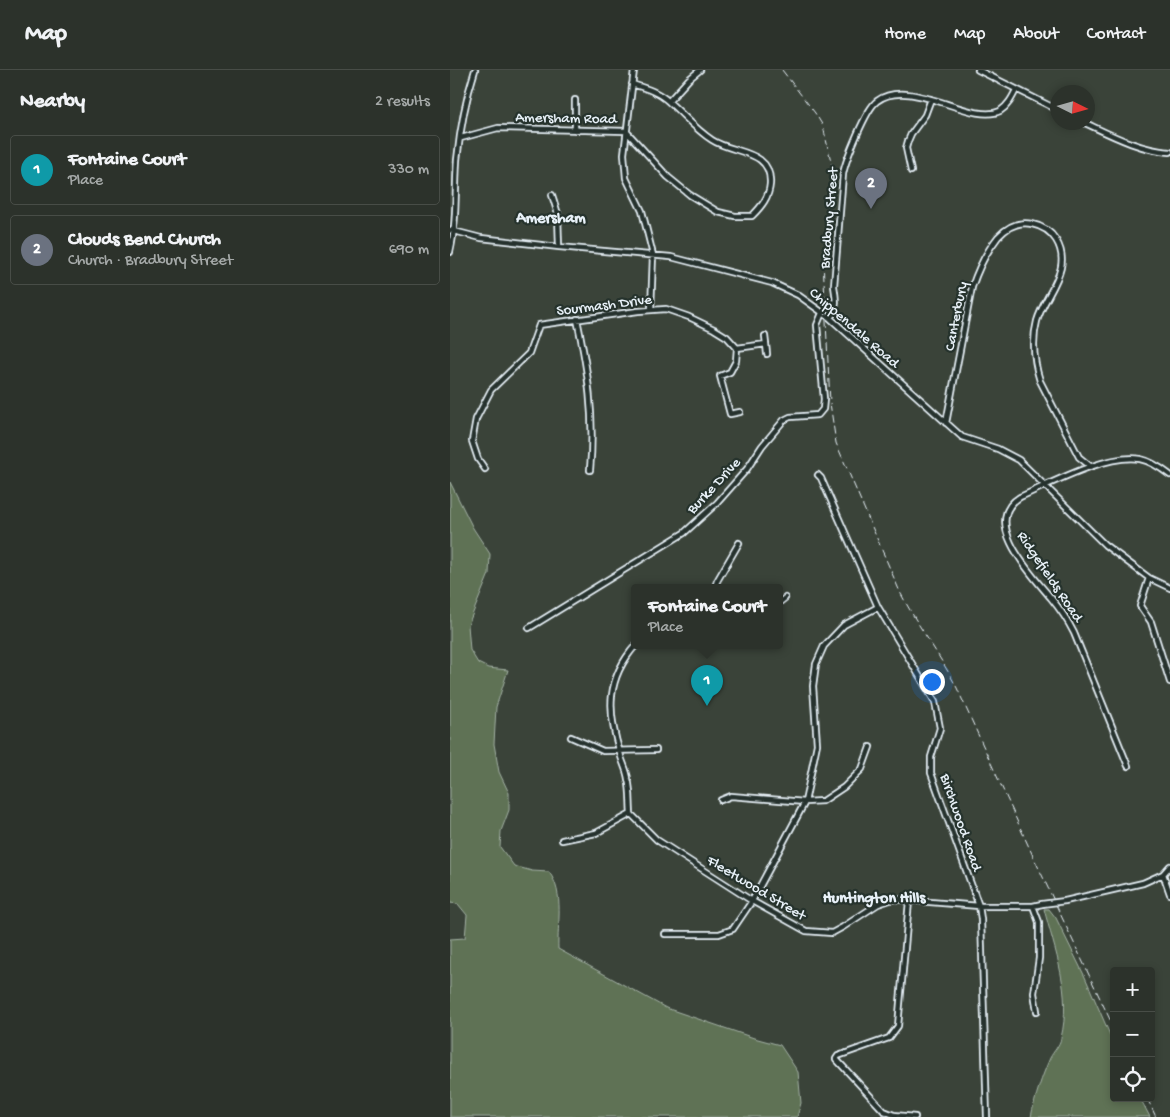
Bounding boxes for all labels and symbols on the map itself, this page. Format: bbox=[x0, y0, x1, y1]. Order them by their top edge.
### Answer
north arrow bbox=[1050, 85, 1095, 130]
street label: Amersham Road bbox=[515, 109, 618, 129]
street label: Bradbury Street bbox=[817, 165, 844, 270]
pin: 2 bbox=[855, 168, 887, 209]
district label: Amersham bbox=[515, 210, 586, 229]
street label: Canterbury bbox=[941, 280, 973, 353]
street label: Chippendale Road bbox=[805, 284, 903, 373]
street label: Sourmash Drive bbox=[556, 291, 653, 321]
street label: Burke Drive bbox=[683, 454, 745, 519]
street label: Ridgefields Road bbox=[1012, 528, 1087, 627]
pin: 1 bbox=[691, 665, 723, 706]
your location bbox=[919, 669, 945, 695]
street label: Birchwood Road bbox=[935, 771, 986, 875]
street label: Fleetwood Street bbox=[702, 852, 810, 926]
district label: Huntington Hills bbox=[823, 890, 926, 909]

